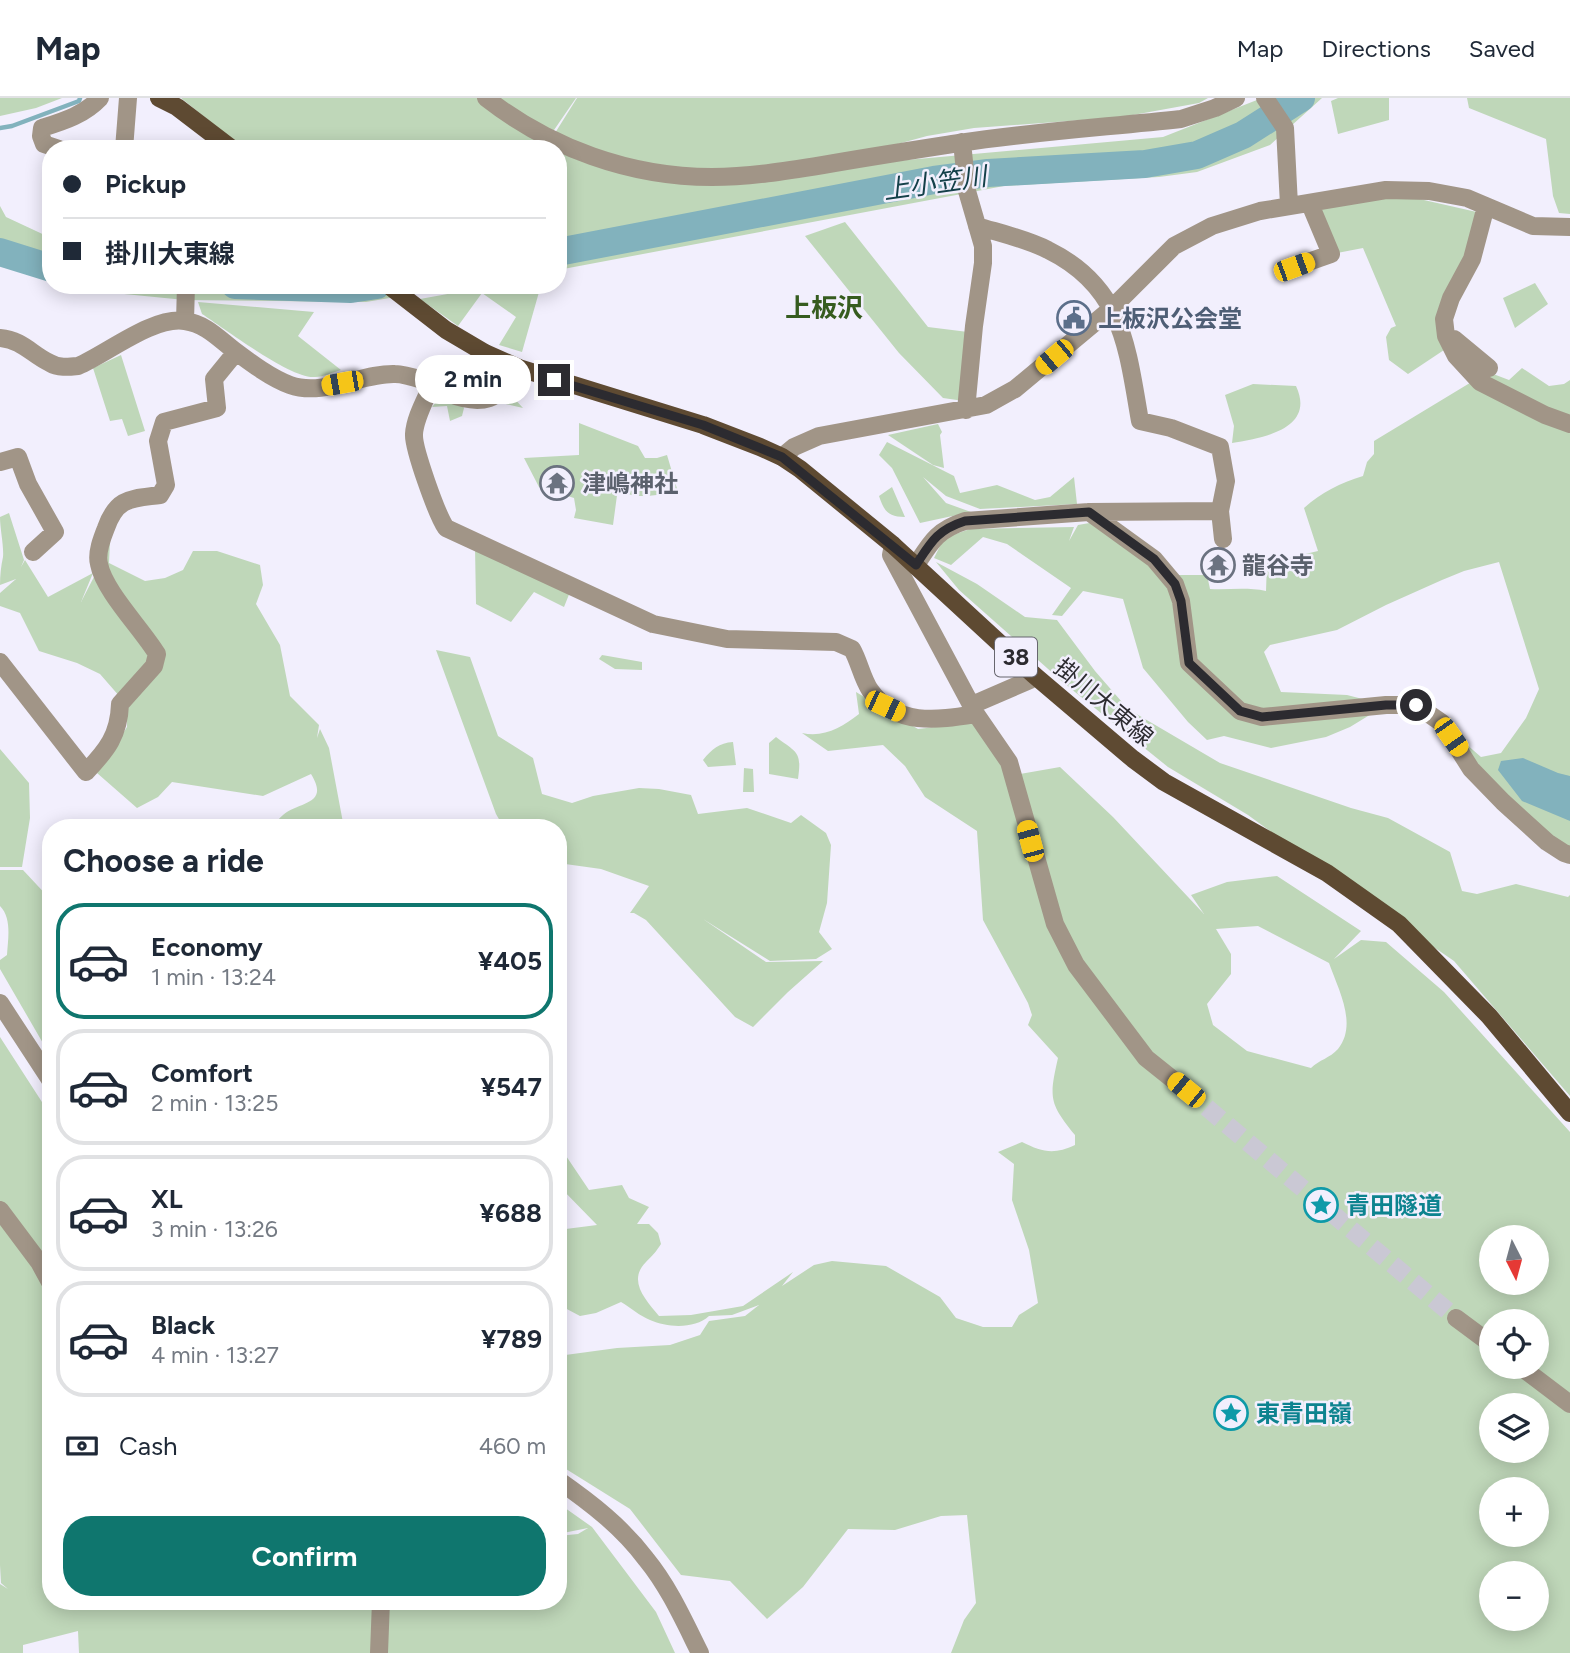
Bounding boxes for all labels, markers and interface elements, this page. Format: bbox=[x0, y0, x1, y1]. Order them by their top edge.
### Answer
text: Map bbox=[35, 29, 101, 68]
text: Map bbox=[1237, 34, 1283, 63]
text: Directions bbox=[1321, 34, 1431, 63]
text: Saved bbox=[1469, 34, 1535, 63]
water label: 上小笠川 bbox=[881, 160, 992, 206]
text: Pickup bbox=[105, 168, 186, 200]
text: 掛川大東線 bbox=[105, 238, 235, 270]
car bbox=[1271, 250, 1318, 284]
district label: 上板沢 bbox=[785, 292, 863, 324]
public building icon: 上板沢公会堂 bbox=[1055, 299, 1093, 337]
place label: 上板沢公会堂 bbox=[1098, 304, 1242, 333]
car bbox=[1032, 335, 1077, 379]
callout: 2 min bbox=[414, 356, 530, 404]
route end bbox=[538, 364, 570, 396]
text: 2 min bbox=[444, 365, 502, 393]
car bbox=[320, 369, 365, 397]
temple icon: 津嶋神社 bbox=[538, 464, 576, 502]
place label: 津嶋神社 bbox=[582, 469, 678, 498]
temple icon: 龍谷寺 bbox=[1199, 546, 1237, 584]
place label: 龍谷寺 bbox=[1242, 551, 1314, 580]
road number: 38 bbox=[995, 638, 1037, 677]
street label: 掛川大東線 bbox=[1049, 652, 1159, 752]
car bbox=[862, 688, 909, 724]
route start bbox=[1400, 689, 1432, 721]
car bbox=[1431, 714, 1472, 760]
car bbox=[1015, 818, 1046, 864]
text: Choose a ride bbox=[63, 842, 264, 880]
icon: car bbox=[67, 930, 130, 993]
text: Economy bbox=[151, 931, 263, 963]
text: ¥405 bbox=[478, 945, 542, 977]
text: 1 min · 13:24 bbox=[151, 963, 276, 991]
icon: car bbox=[67, 1056, 130, 1119]
text: Comfort bbox=[151, 1057, 253, 1089]
car bbox=[1164, 1069, 1209, 1111]
text: ¥547 bbox=[480, 1071, 542, 1103]
text: 2 min · 13:25 bbox=[151, 1089, 278, 1117]
icon: car bbox=[67, 1182, 130, 1245]
text: XL bbox=[151, 1183, 183, 1215]
place icon: 青田隧道 bbox=[1302, 1186, 1340, 1224]
place label: 青田隧道 bbox=[1346, 1191, 1442, 1220]
text: ¥688 bbox=[480, 1197, 542, 1229]
text: 3 min · 13:26 bbox=[151, 1215, 278, 1243]
north arrow bbox=[1479, 1225, 1549, 1295]
map controls bbox=[1479, 1225, 1549, 1631]
icon: car bbox=[67, 1308, 130, 1371]
text: Black bbox=[151, 1309, 215, 1341]
button: locate bbox=[1479, 1309, 1549, 1379]
text: ¥789 bbox=[481, 1323, 542, 1355]
text: 4 min · 13:27 bbox=[151, 1341, 279, 1369]
button: layers bbox=[1479, 1393, 1549, 1463]
place icon: 東青田嶺 bbox=[1212, 1394, 1250, 1432]
place label: 東青田嶺 bbox=[1256, 1399, 1352, 1428]
icon: cash bbox=[63, 1427, 101, 1465]
text: Cash bbox=[119, 1430, 178, 1462]
text: 460 m bbox=[479, 1432, 546, 1460]
button: + bbox=[1479, 1477, 1549, 1547]
button: Confirm bbox=[63, 1516, 546, 1596]
button: − bbox=[1479, 1561, 1549, 1631]

